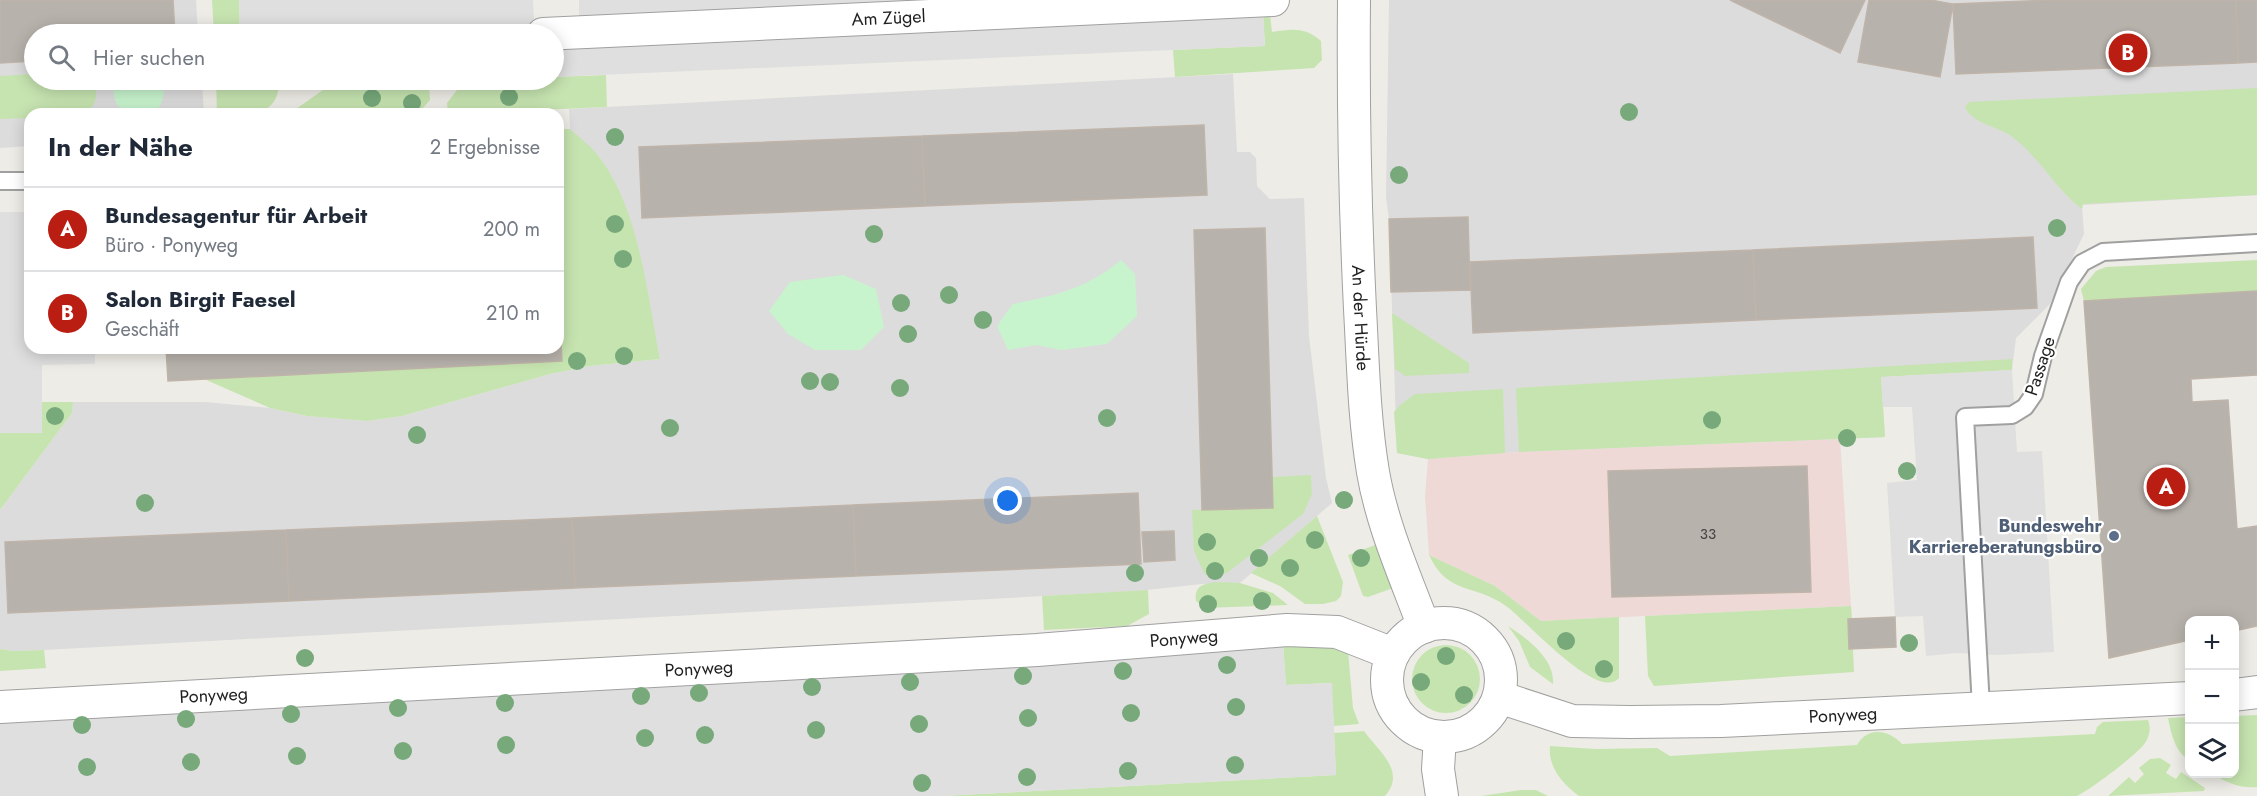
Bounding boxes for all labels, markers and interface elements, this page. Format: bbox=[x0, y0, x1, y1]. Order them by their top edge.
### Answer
street label: Am Zügel bbox=[851, 3, 926, 33]
search box bbox=[24, 24, 564, 90]
pin: B bbox=[2108, 31, 2148, 76]
icon: search bbox=[45, 41, 78, 74]
text: Hier suchen bbox=[93, 41, 205, 73]
text: In der Nähe bbox=[48, 128, 193, 166]
text: 2 Ergebnisse bbox=[430, 133, 540, 162]
text: Bundesagentur für Arbeit bbox=[105, 199, 367, 231]
text: A bbox=[60, 215, 75, 244]
text: 200 m bbox=[483, 215, 540, 244]
text: Büro · Ponyweg bbox=[105, 231, 238, 260]
street label: An der Hürde bbox=[1345, 264, 1376, 371]
text: Salon Birgit Faesel bbox=[105, 283, 296, 315]
text: B bbox=[61, 299, 74, 328]
text: 210 m bbox=[486, 299, 540, 328]
text: Geschäft bbox=[105, 315, 179, 344]
street label: Passage bbox=[2018, 333, 2062, 399]
pin: A bbox=[2146, 464, 2186, 510]
your location bbox=[993, 486, 1022, 515]
place label: Bundeswehr Karriereberatungsbüro bbox=[1909, 513, 2103, 560]
house number: 33 bbox=[1700, 523, 1716, 545]
marker: Bundeswehr Karriereberatungsbüro bbox=[2107, 529, 2121, 543]
map controls bbox=[2185, 616, 2239, 778]
button: + bbox=[2185, 616, 2239, 670]
street label: Ponyweg bbox=[1149, 623, 1219, 654]
street label: Ponyweg bbox=[664, 654, 734, 683]
button: − bbox=[2185, 670, 2239, 724]
street label: Ponyweg bbox=[179, 680, 249, 710]
street label: Ponyweg bbox=[1808, 700, 1878, 730]
button: layers bbox=[2185, 724, 2239, 778]

